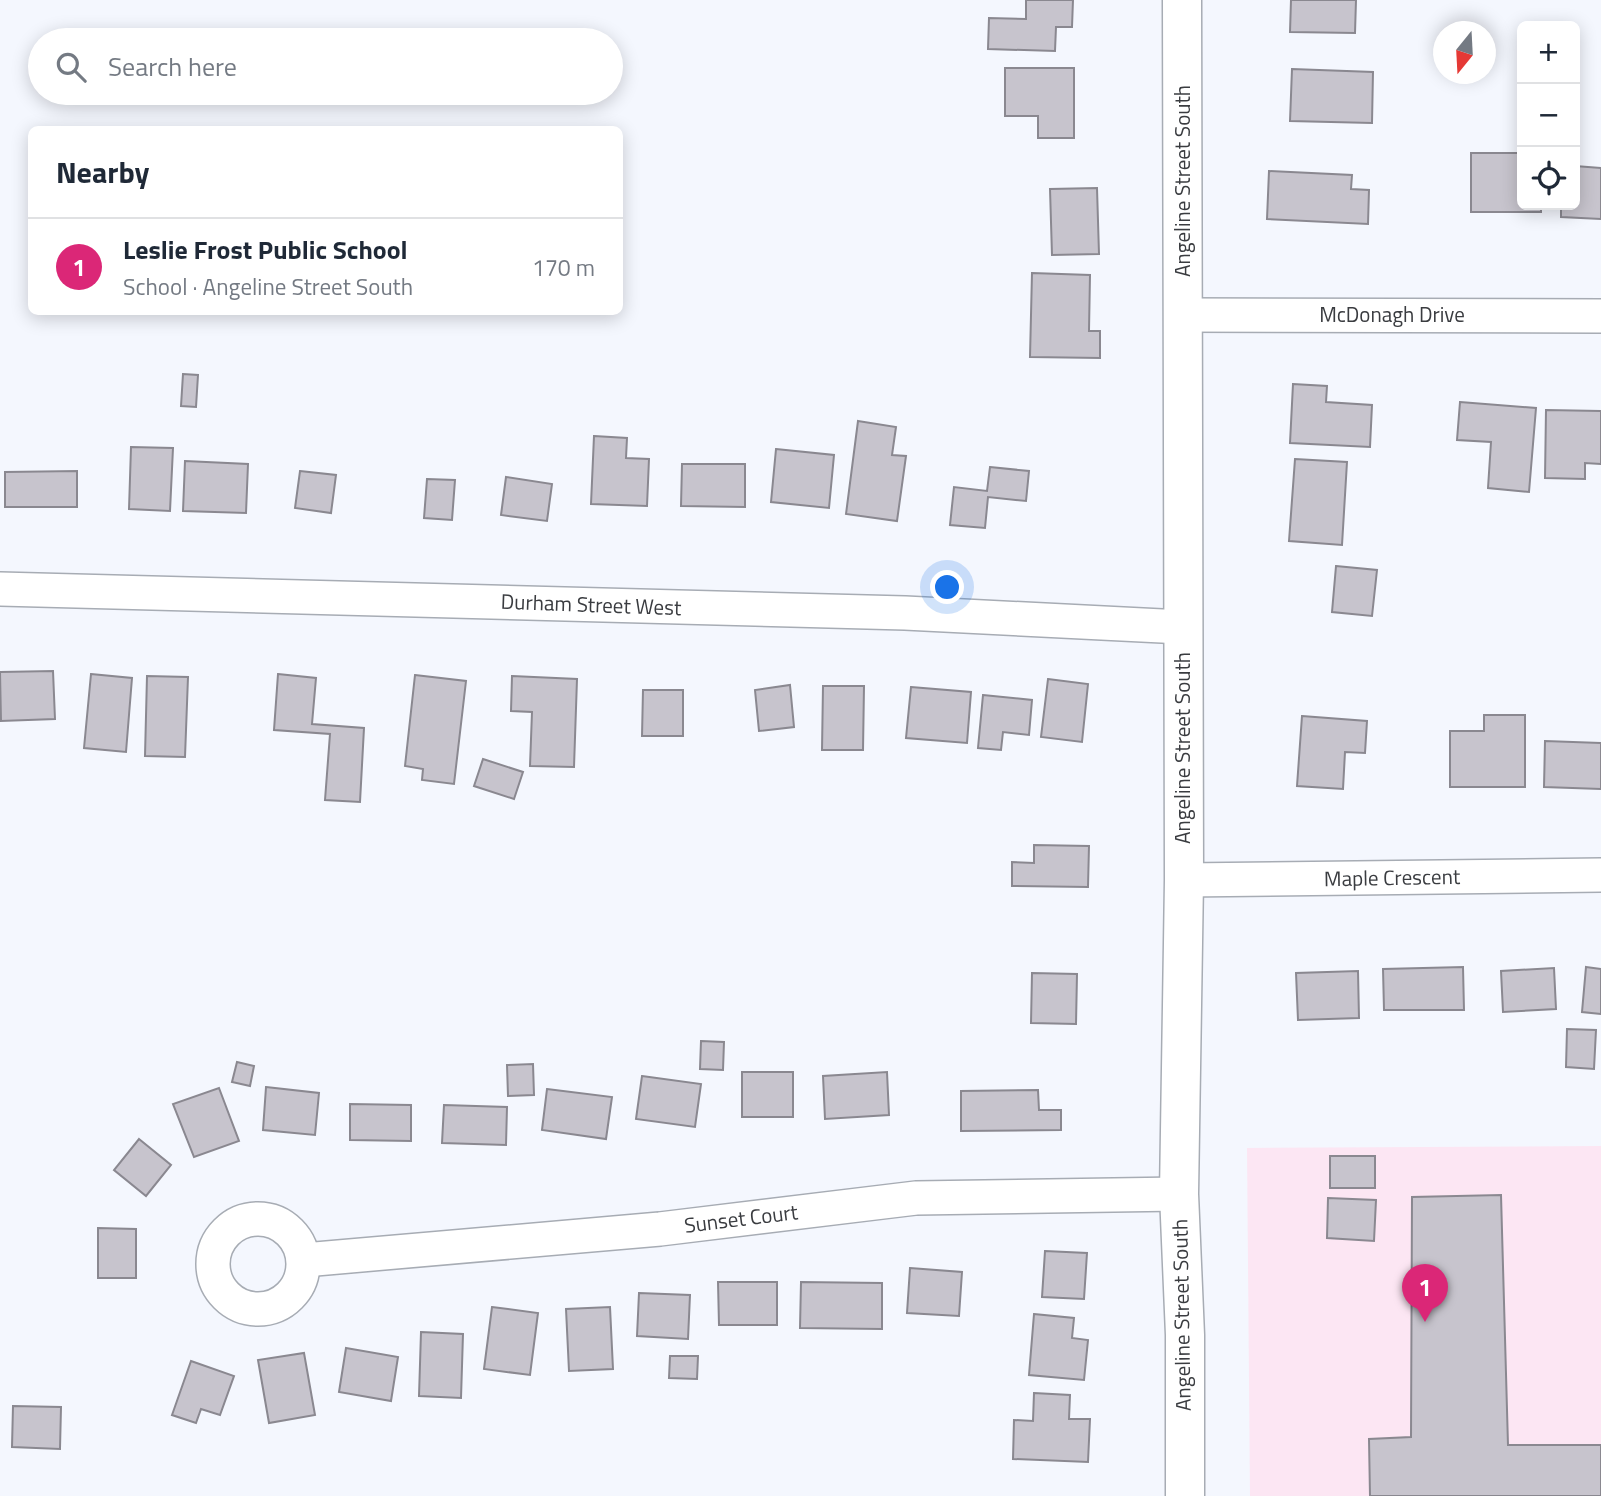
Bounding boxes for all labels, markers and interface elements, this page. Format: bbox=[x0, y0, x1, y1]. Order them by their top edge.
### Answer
north arrow bbox=[1433, 21, 1496, 84]
map controls bbox=[1517, 21, 1580, 210]
button: + bbox=[1517, 21, 1580, 84]
search box bbox=[28, 28, 623, 105]
text: Search here bbox=[108, 47, 237, 86]
icon: search bbox=[52, 48, 90, 86]
button: − bbox=[1517, 84, 1580, 147]
street label: Angeline Street South bbox=[1166, 85, 1198, 277]
button: locate bbox=[1517, 147, 1580, 210]
text: Nearby bbox=[56, 149, 149, 195]
text: Leslie Frost Public School bbox=[123, 230, 408, 269]
text: 1 bbox=[73, 250, 85, 285]
text: 170 m bbox=[532, 250, 595, 285]
text: School · Angeline Street South bbox=[123, 269, 413, 304]
street label: McDonagh Drive bbox=[1319, 298, 1465, 330]
your location bbox=[930, 570, 964, 604]
street label: Durham Street West bbox=[500, 585, 682, 623]
street label: Angeline Street South bbox=[1166, 652, 1198, 844]
street label: Maple Crescent bbox=[1324, 860, 1461, 894]
street label: Sunset Court bbox=[682, 1195, 800, 1241]
street label: Angeline Street South bbox=[1163, 1219, 1199, 1411]
pin: 1 bbox=[1402, 1264, 1448, 1322]

